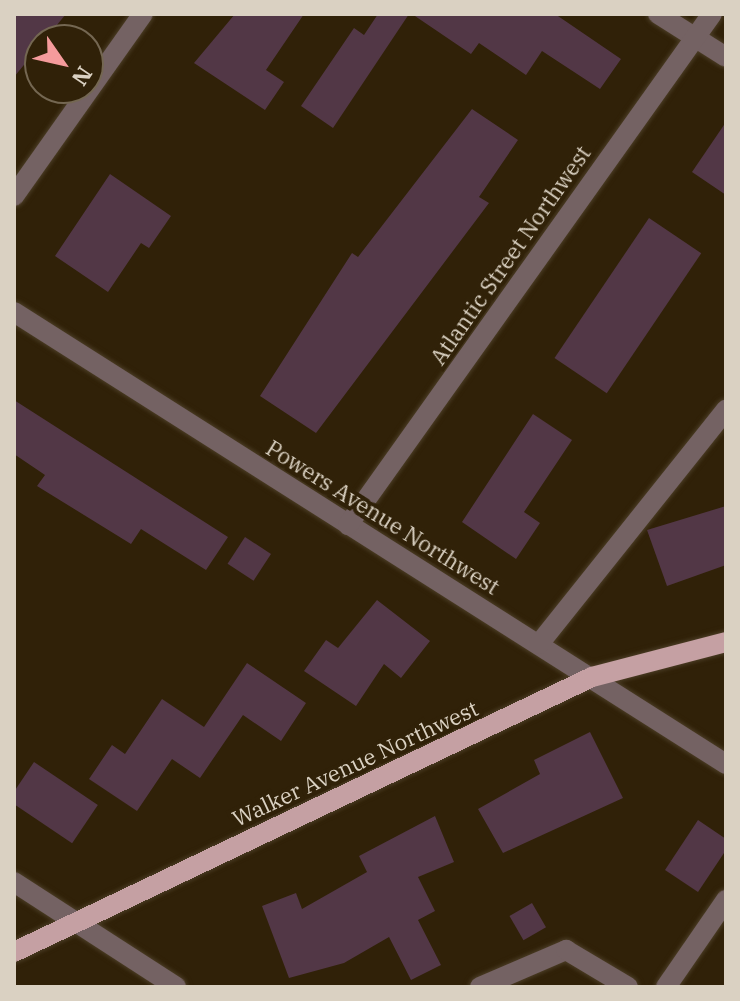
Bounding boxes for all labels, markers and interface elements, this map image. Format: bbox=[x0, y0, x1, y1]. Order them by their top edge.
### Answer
north arrow bbox=[24, 24, 104, 104]
text: N bbox=[66, 61, 100, 92]
street label: Atlantic Street Northwest bbox=[424, 141, 596, 369]
street label: Powers Avenue Northwest bbox=[261, 434, 505, 600]
street label: Walker Avenue Northwest bbox=[228, 694, 482, 832]

